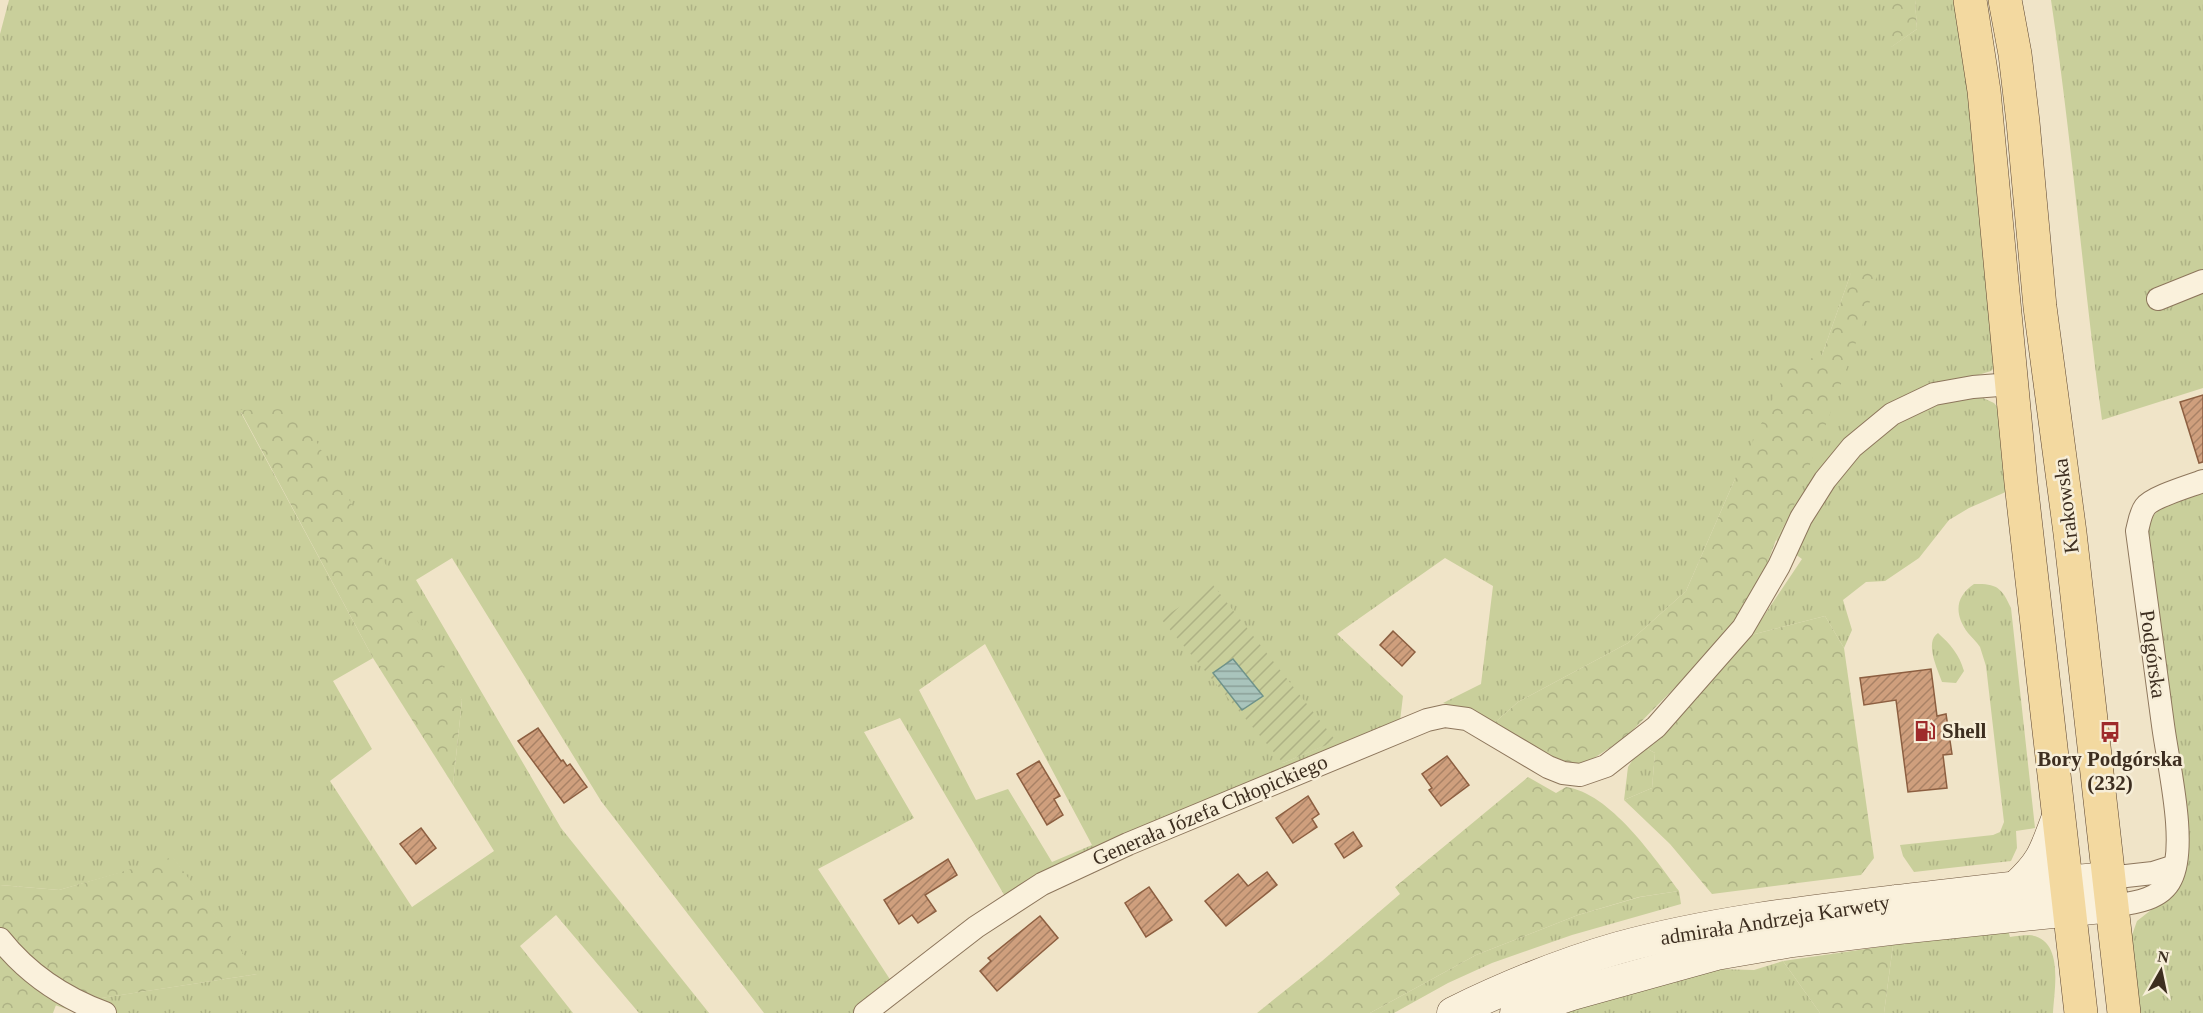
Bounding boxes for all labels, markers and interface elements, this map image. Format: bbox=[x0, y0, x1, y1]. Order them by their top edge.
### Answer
street label: Krakowska bbox=[2048, 456, 2084, 555]
street label: Podgórska bbox=[2135, 608, 2171, 700]
fuel station icon: Shell bbox=[1913, 719, 1937, 743]
place label: Shell bbox=[1942, 719, 1987, 743]
bus stop icon: Bory Podgórska (232) bbox=[2098, 720, 2122, 744]
place label: Bory Podgórska (232) bbox=[2037, 747, 2183, 795]
street label: Generała Józefa Chłopickiego bbox=[1089, 750, 1331, 870]
street label: admirała Andrzeja Karwety bbox=[1659, 890, 1892, 950]
north arrow bbox=[2131, 941, 2191, 1001]
text: N bbox=[2156, 947, 2171, 966]

